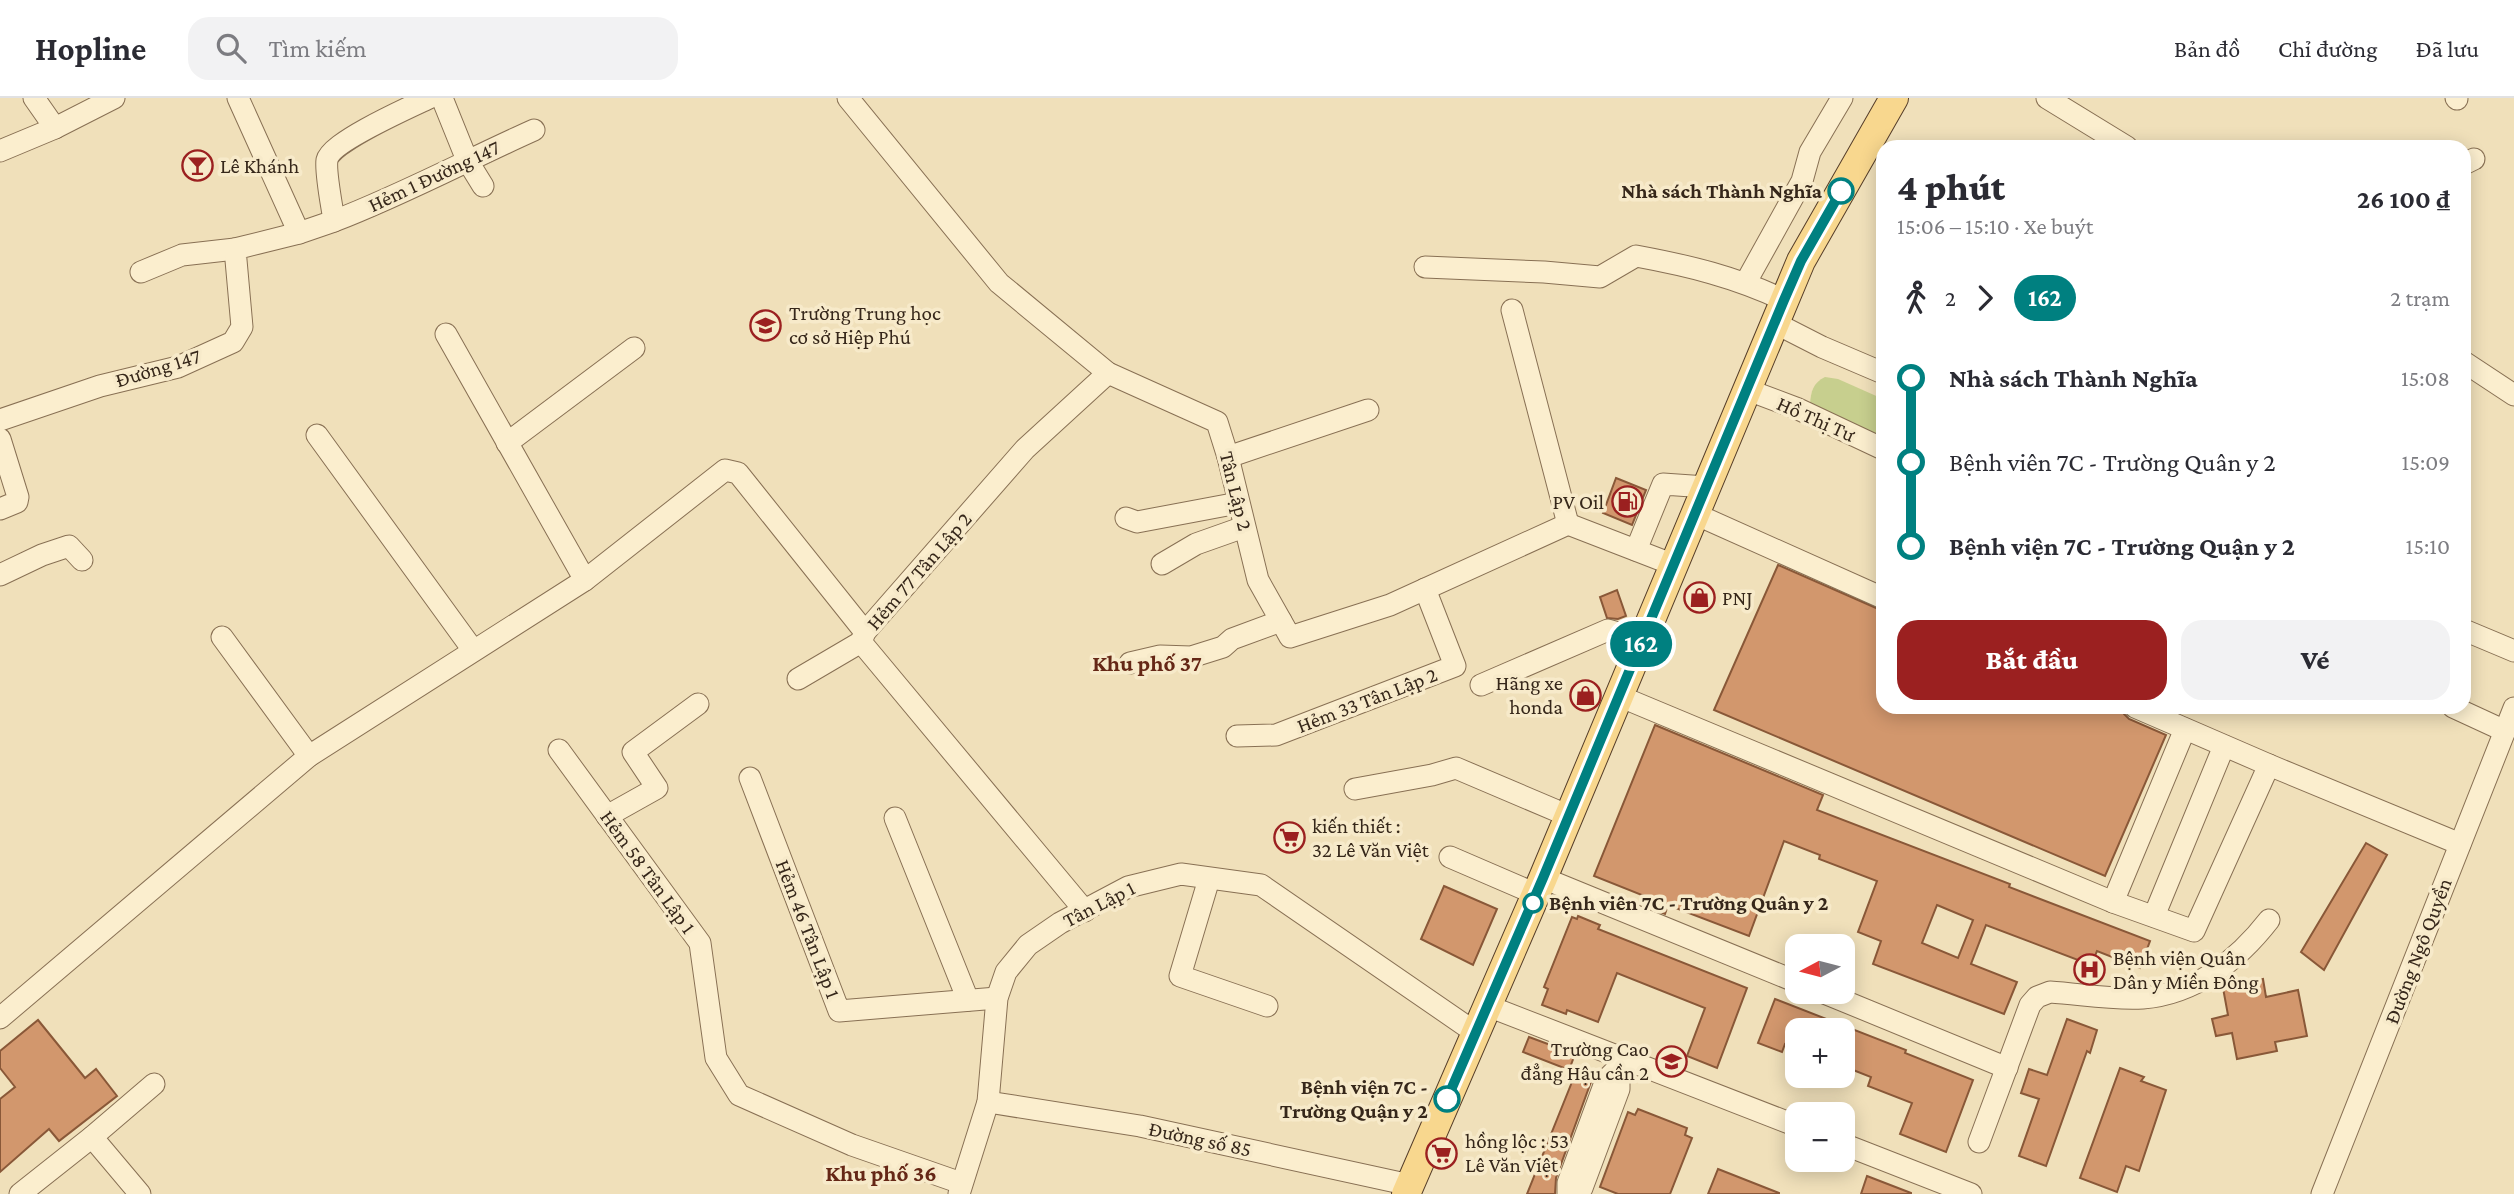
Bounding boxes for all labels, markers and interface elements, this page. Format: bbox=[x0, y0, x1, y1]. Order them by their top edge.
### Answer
search box bbox=[188, 17, 678, 80]
icon: search bbox=[212, 29, 250, 67]
text: Hopline bbox=[35, 30, 146, 67]
text: Tìm kiếm bbox=[268, 34, 367, 63]
text: Bản đồ bbox=[2174, 35, 2240, 62]
text: Chỉ đường bbox=[2278, 35, 2378, 62]
text: Đã lưu bbox=[2416, 35, 2479, 62]
street label: Hẻm 1 Đường 147 bbox=[364, 135, 504, 217]
bar icon: Lê Khánh bbox=[180, 149, 214, 183]
place label: Lê Khánh bbox=[220, 154, 299, 178]
text: 4 phút bbox=[1897, 166, 2005, 208]
marker: Nhà sách Thành Nghĩa bbox=[1828, 178, 1854, 204]
place label: Nhà sách Thành Nghĩa bbox=[1621, 179, 1823, 203]
text: 26 100 ₫ bbox=[2357, 185, 2450, 214]
text: 15:06 – 15:10 · Xe buýt bbox=[1897, 213, 2093, 239]
icon: walk bbox=[1897, 279, 1935, 317]
icon: forward bbox=[1966, 279, 2004, 317]
text: 162 bbox=[2028, 284, 2062, 311]
text: 2 bbox=[1945, 285, 1956, 311]
text: 2 trạm bbox=[2390, 285, 2450, 311]
place label: Trường Trung học cơ sở Hiệp Phú bbox=[789, 301, 941, 349]
school or university icon: Trường Trung học cơ sở Hiệp Phú bbox=[749, 308, 783, 342]
street label: Đường 147 bbox=[113, 344, 204, 392]
text: Nhà sách Thành Nghĩa bbox=[1949, 364, 2198, 393]
text: 15:08 bbox=[2401, 365, 2450, 391]
street label: Hồ Thị Tư bbox=[1773, 391, 1859, 447]
text: Bệnh viên 7C - Trường Quân y 2 bbox=[1949, 448, 2276, 477]
street label: Tân Lập 2 bbox=[1215, 449, 1257, 533]
text: 15:09 bbox=[2402, 449, 2450, 475]
fuel station icon: PV Oil bbox=[1610, 485, 1644, 519]
place label: PV Oil bbox=[1553, 490, 1604, 514]
street label: Hẻm 77 Tân Lập 2 bbox=[861, 507, 977, 635]
text: Bệnh viện 7C - Trường Quận y 2 bbox=[1949, 532, 2295, 561]
text: 15:10 bbox=[2406, 533, 2450, 559]
shop icon: PNJ bbox=[1682, 581, 1716, 615]
place label: PNJ bbox=[1722, 586, 1753, 610]
button: Bắt đầu bbox=[1897, 620, 2167, 700]
button: Vé bbox=[2181, 620, 2450, 700]
line badge: 162 bbox=[1601, 621, 1681, 667]
text: 162 bbox=[1624, 630, 1658, 657]
district label: Khu phố 37 bbox=[1092, 650, 1202, 676]
street label: Hẻm 33 Tân Lập 2 bbox=[1293, 662, 1441, 738]
place label: Hãng xe honda bbox=[1495, 671, 1563, 719]
shop icon: Hãng xe honda bbox=[1569, 678, 1603, 712]
street label: Hẻm 58 Tân Lập 1 bbox=[595, 806, 701, 938]
place label: kiến thiết : 32 Lê Văn Việt bbox=[1312, 814, 1430, 862]
supermarket icon: kiến thiết : 32 Lê Văn Việt bbox=[1272, 821, 1306, 855]
street label: Hẻm 46 Tân Lập 1 bbox=[770, 856, 846, 1002]
street label: Đường Ngô Quyền bbox=[2379, 875, 2457, 1027]
street label: Tân Lập 1 bbox=[1059, 876, 1139, 932]
place label: Bệnh viên 7C - Trường Quân y 2 bbox=[1549, 891, 1829, 915]
marker: Bệnh viên 7C - Trường Quân y 2 bbox=[1523, 893, 1543, 913]
north arrow bbox=[1785, 934, 1855, 1004]
map controls bbox=[1785, 934, 1855, 1172]
place label: Bệnh viện Quân Dân y Miền Đông bbox=[2113, 946, 2259, 994]
hospital icon: Bệnh viện Quân Dân y Miền Đông bbox=[2073, 953, 2107, 987]
button: + bbox=[1785, 1018, 1855, 1088]
place label: Trường Cao đẳng Hậu cần 2 bbox=[1521, 1037, 1649, 1085]
school or university icon: Trường Cao đẳng Hậu cần 2 bbox=[1655, 1044, 1689, 1078]
place label: Bệnh viện 7C - Trường Quận y 2 bbox=[1280, 1075, 1428, 1123]
marker: Bệnh viện 7C - Trường Quận y 2 bbox=[1434, 1086, 1460, 1112]
button: − bbox=[1785, 1102, 1855, 1172]
street label: Đường số 85 bbox=[1146, 1116, 1254, 1162]
place label: hồng lộc : 53 Lê Văn Việt bbox=[1465, 1129, 1569, 1177]
supermarket icon: hồng lộc : 53 Lê Văn Việt bbox=[1425, 1136, 1459, 1170]
district label: Khu phố 36 bbox=[825, 1160, 937, 1186]

